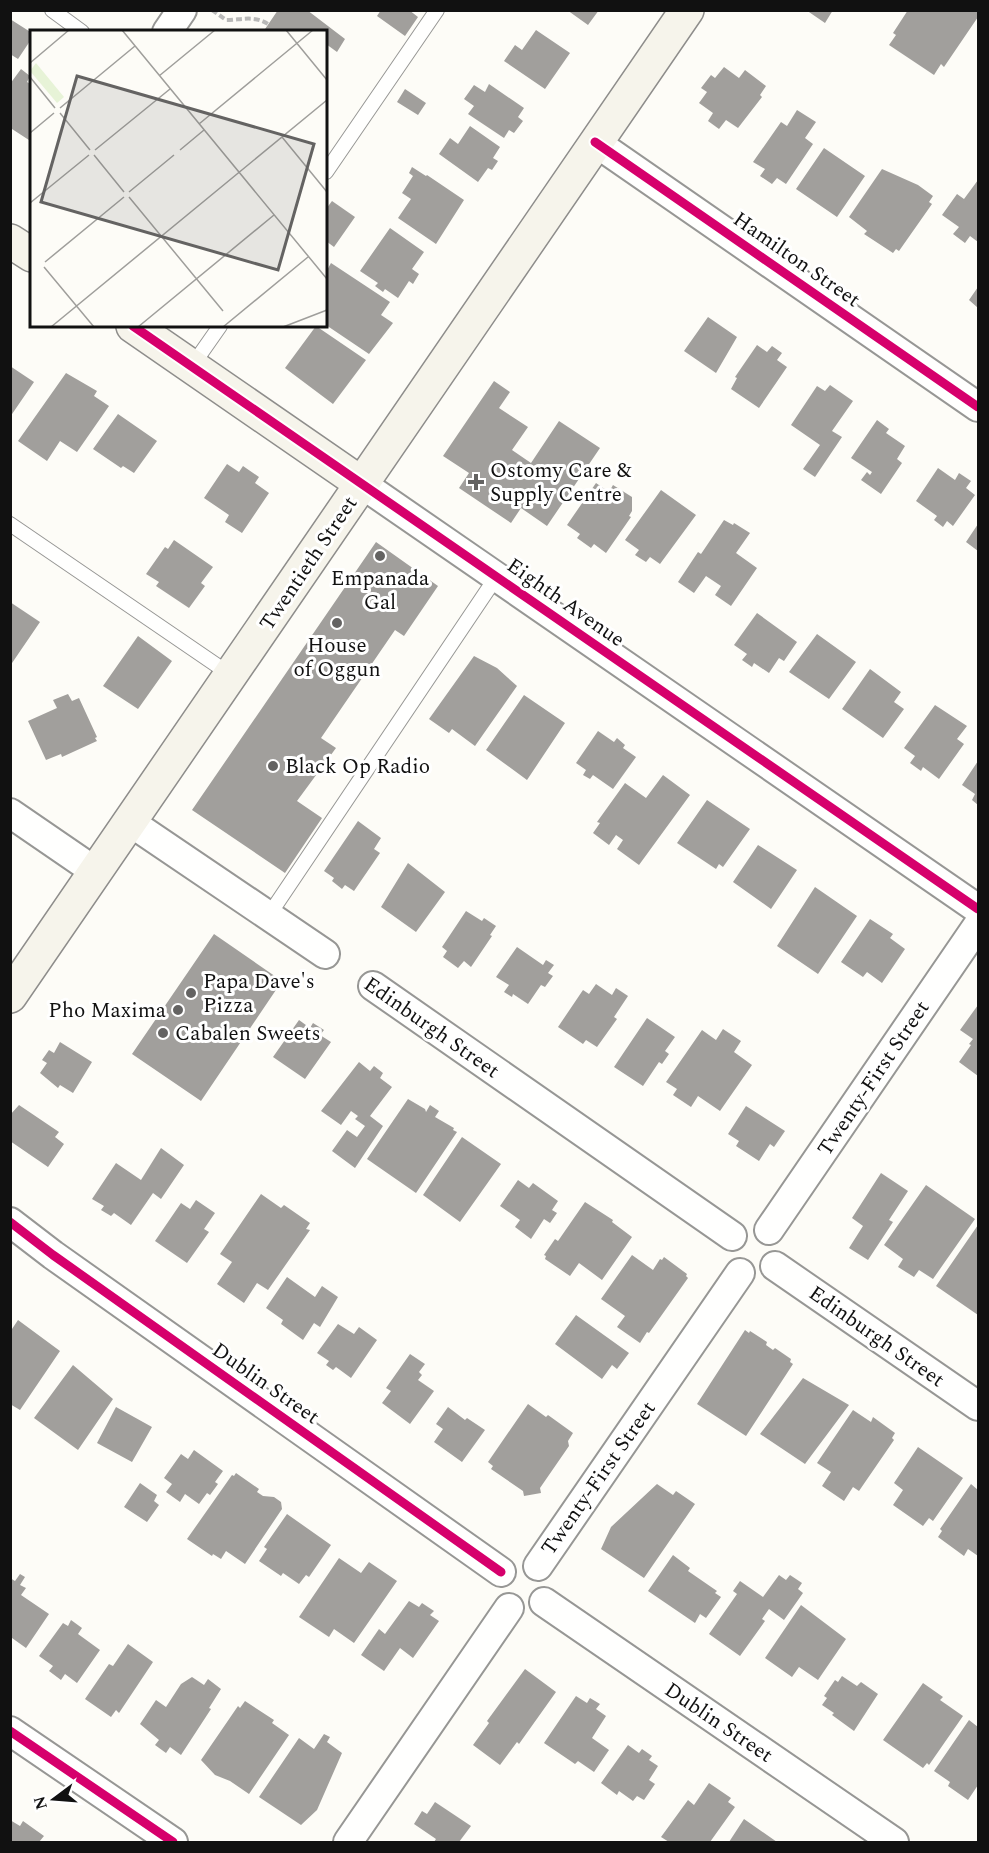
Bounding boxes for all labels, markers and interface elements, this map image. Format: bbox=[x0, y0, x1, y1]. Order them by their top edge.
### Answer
inset map bbox=[30, 30, 327, 327]
street label: Hamilton Street bbox=[726, 204, 867, 316]
place label: Ostomy Care & Supply Centre bbox=[490, 455, 632, 511]
marker: Ostomy Care & Supply Centre bbox=[467, 473, 485, 491]
street label: Twentieth Street bbox=[252, 490, 366, 637]
marker: Empanada Gal bbox=[373, 549, 387, 563]
street label: Eighth Avenue bbox=[500, 550, 631, 655]
place label: Empanada Gal bbox=[331, 563, 430, 619]
marker: House of Oggun bbox=[330, 616, 344, 630]
place label: House of Oggun bbox=[293, 630, 381, 686]
place label: Black Op Radio bbox=[285, 751, 430, 783]
marker: Black Op Radio bbox=[266, 759, 280, 773]
place label: Papa Dave's Pizza bbox=[203, 966, 315, 1022]
street label: Edinburgh Street bbox=[357, 969, 506, 1087]
marker: Papa Dave's Pizza bbox=[184, 986, 198, 1000]
street label: Twenty-First Street bbox=[810, 994, 938, 1163]
place label: Pho Maxima bbox=[48, 995, 167, 1027]
marker: Pho Maxima bbox=[171, 1003, 185, 1017]
place label: Cabalen Sweets bbox=[175, 1018, 320, 1050]
marker: Cabalen Sweets bbox=[156, 1026, 170, 1040]
street label: Edinburgh Street bbox=[802, 1278, 951, 1396]
street label: Dublin Street bbox=[205, 1335, 326, 1433]
street label: Twenty-First Street bbox=[534, 1395, 664, 1562]
street label: Dublin Street bbox=[658, 1675, 779, 1771]
north arrow bbox=[24, 1769, 84, 1829]
text: N bbox=[27, 1793, 54, 1812]

